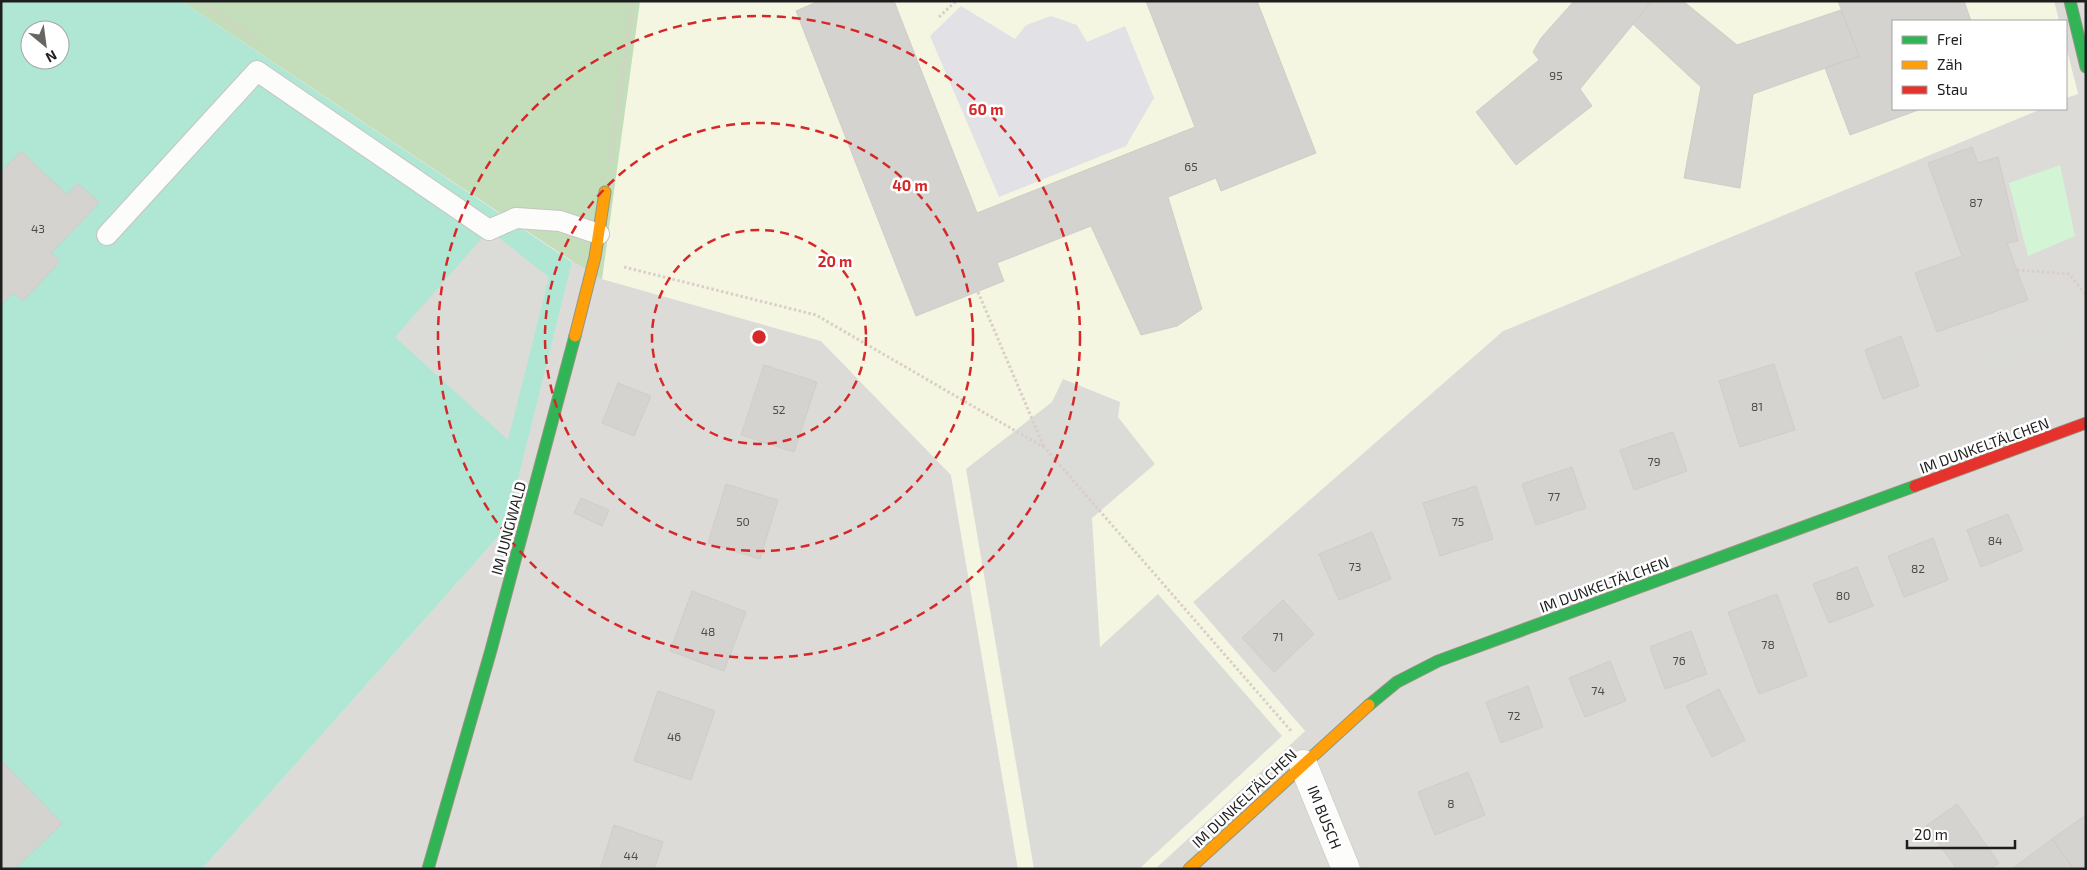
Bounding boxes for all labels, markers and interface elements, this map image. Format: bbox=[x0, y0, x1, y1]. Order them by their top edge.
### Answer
north arrow bbox=[20, 20, 70, 70]
legend bbox=[1892, 20, 2067, 110]
text: Frei bbox=[1937, 30, 1962, 48]
text: N bbox=[43, 47, 60, 67]
text: Zäh bbox=[1937, 55, 1962, 73]
house number: 95 bbox=[1549, 68, 1563, 82]
text: Stau bbox=[1937, 80, 1968, 98]
text: 60 m bbox=[969, 100, 1003, 118]
house number: 65 bbox=[1184, 159, 1198, 173]
text: 40 m bbox=[892, 176, 928, 194]
house number: 87 bbox=[1969, 195, 1983, 209]
house number: 43 bbox=[31, 221, 45, 235]
text: 20 m bbox=[818, 252, 852, 270]
centre of rings bbox=[750, 328, 768, 346]
house number: 81 bbox=[1751, 399, 1763, 413]
house number: 52 bbox=[772, 402, 786, 416]
street label: IM DUNKELTÄLCHEN bbox=[1917, 413, 2051, 477]
house number: 79 bbox=[1647, 454, 1661, 468]
street label: IM JUNGWALD bbox=[487, 479, 529, 577]
house number: 77 bbox=[1548, 489, 1560, 503]
house number: 50 bbox=[736, 514, 750, 528]
house number: 75 bbox=[1452, 514, 1464, 528]
house number: 84 bbox=[1988, 533, 2002, 547]
street label: IM DUNKELTÄLCHEN bbox=[1537, 552, 1671, 616]
house number: 73 bbox=[1349, 559, 1361, 573]
house number: 82 bbox=[1911, 561, 1925, 575]
house number: 80 bbox=[1836, 588, 1850, 602]
house number: 48 bbox=[701, 624, 715, 638]
house number: 71 bbox=[1273, 629, 1283, 643]
house number: 78 bbox=[1761, 637, 1775, 651]
house number: 76 bbox=[1672, 653, 1686, 667]
house number: 74 bbox=[1591, 683, 1605, 697]
house number: 72 bbox=[1508, 708, 1521, 722]
house number: 46 bbox=[667, 729, 681, 743]
street label: IM DUNKELTÄLCHEN bbox=[1188, 745, 1300, 851]
street label: IM BUSCH bbox=[1304, 783, 1346, 851]
house number: 8 bbox=[1447, 796, 1455, 810]
scale bar bbox=[1907, 818, 2014, 850]
text: 20 m bbox=[1914, 825, 1948, 843]
house number: 44 bbox=[624, 848, 638, 862]

